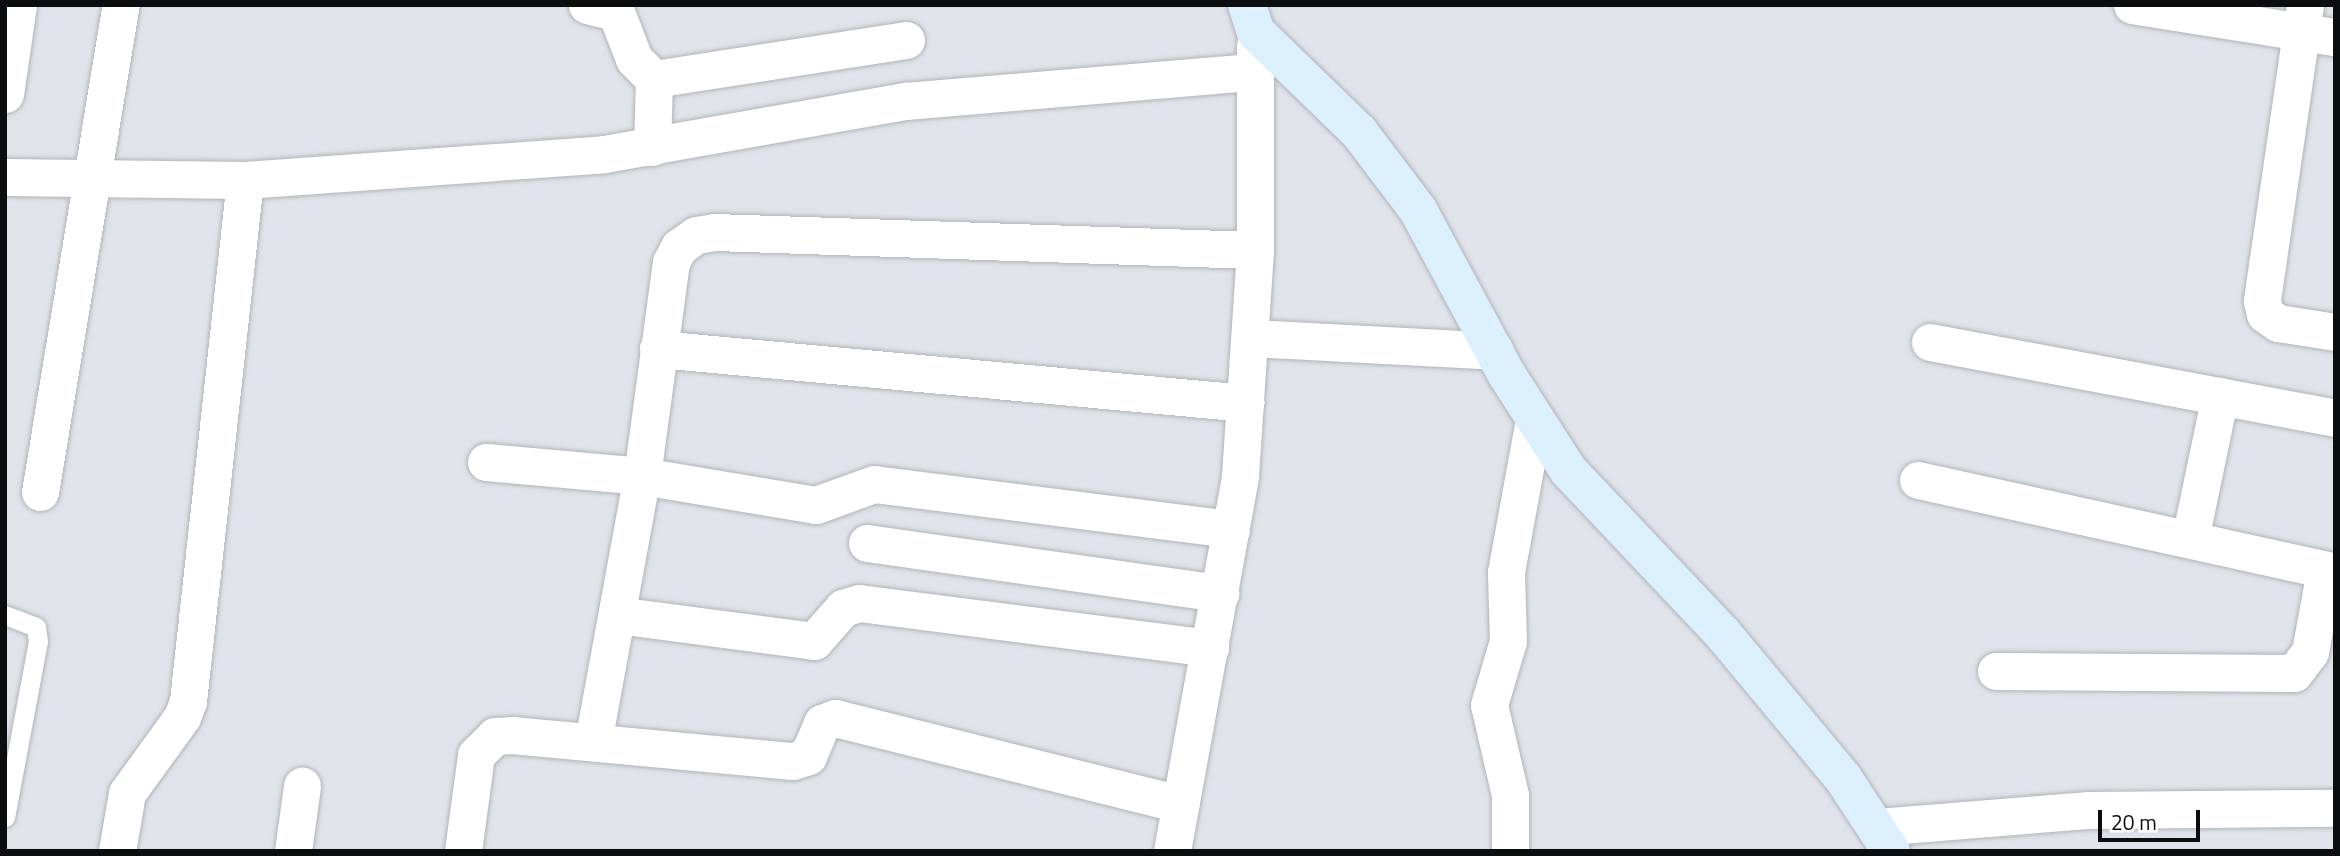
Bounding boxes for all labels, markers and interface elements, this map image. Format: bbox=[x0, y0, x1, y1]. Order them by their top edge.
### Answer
scale bar bbox=[2102, 796, 2204, 840]
text: 20 m bbox=[2111, 806, 2157, 838]

